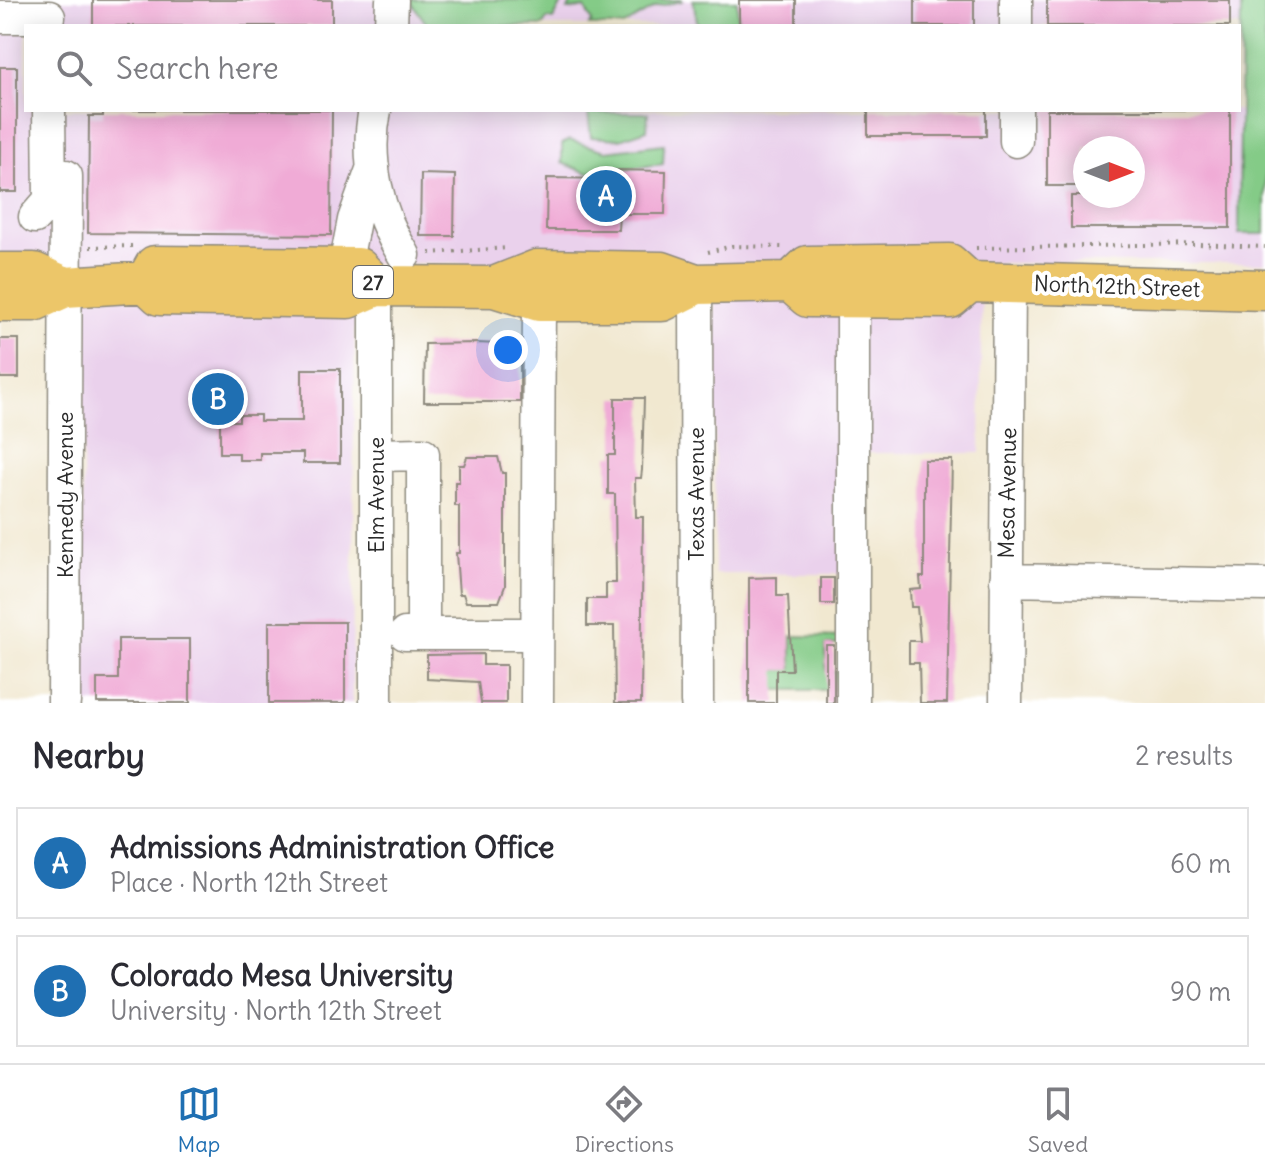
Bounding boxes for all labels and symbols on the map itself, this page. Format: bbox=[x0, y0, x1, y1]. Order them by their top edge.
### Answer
north arrow bbox=[1073, 136, 1145, 208]
pin: A bbox=[580, 166, 632, 226]
road number: 27 bbox=[353, 266, 393, 298]
street label: North 12th Street bbox=[1033, 269, 1201, 303]
your location bbox=[488, 330, 528, 370]
pin: B bbox=[192, 369, 244, 429]
street label: Kennedy Avenue bbox=[51, 412, 79, 578]
street label: Texas Avenue bbox=[682, 427, 710, 561]
street label: Mesa Avenue bbox=[992, 427, 1022, 559]
street label: Elm Avenue bbox=[362, 437, 390, 553]

